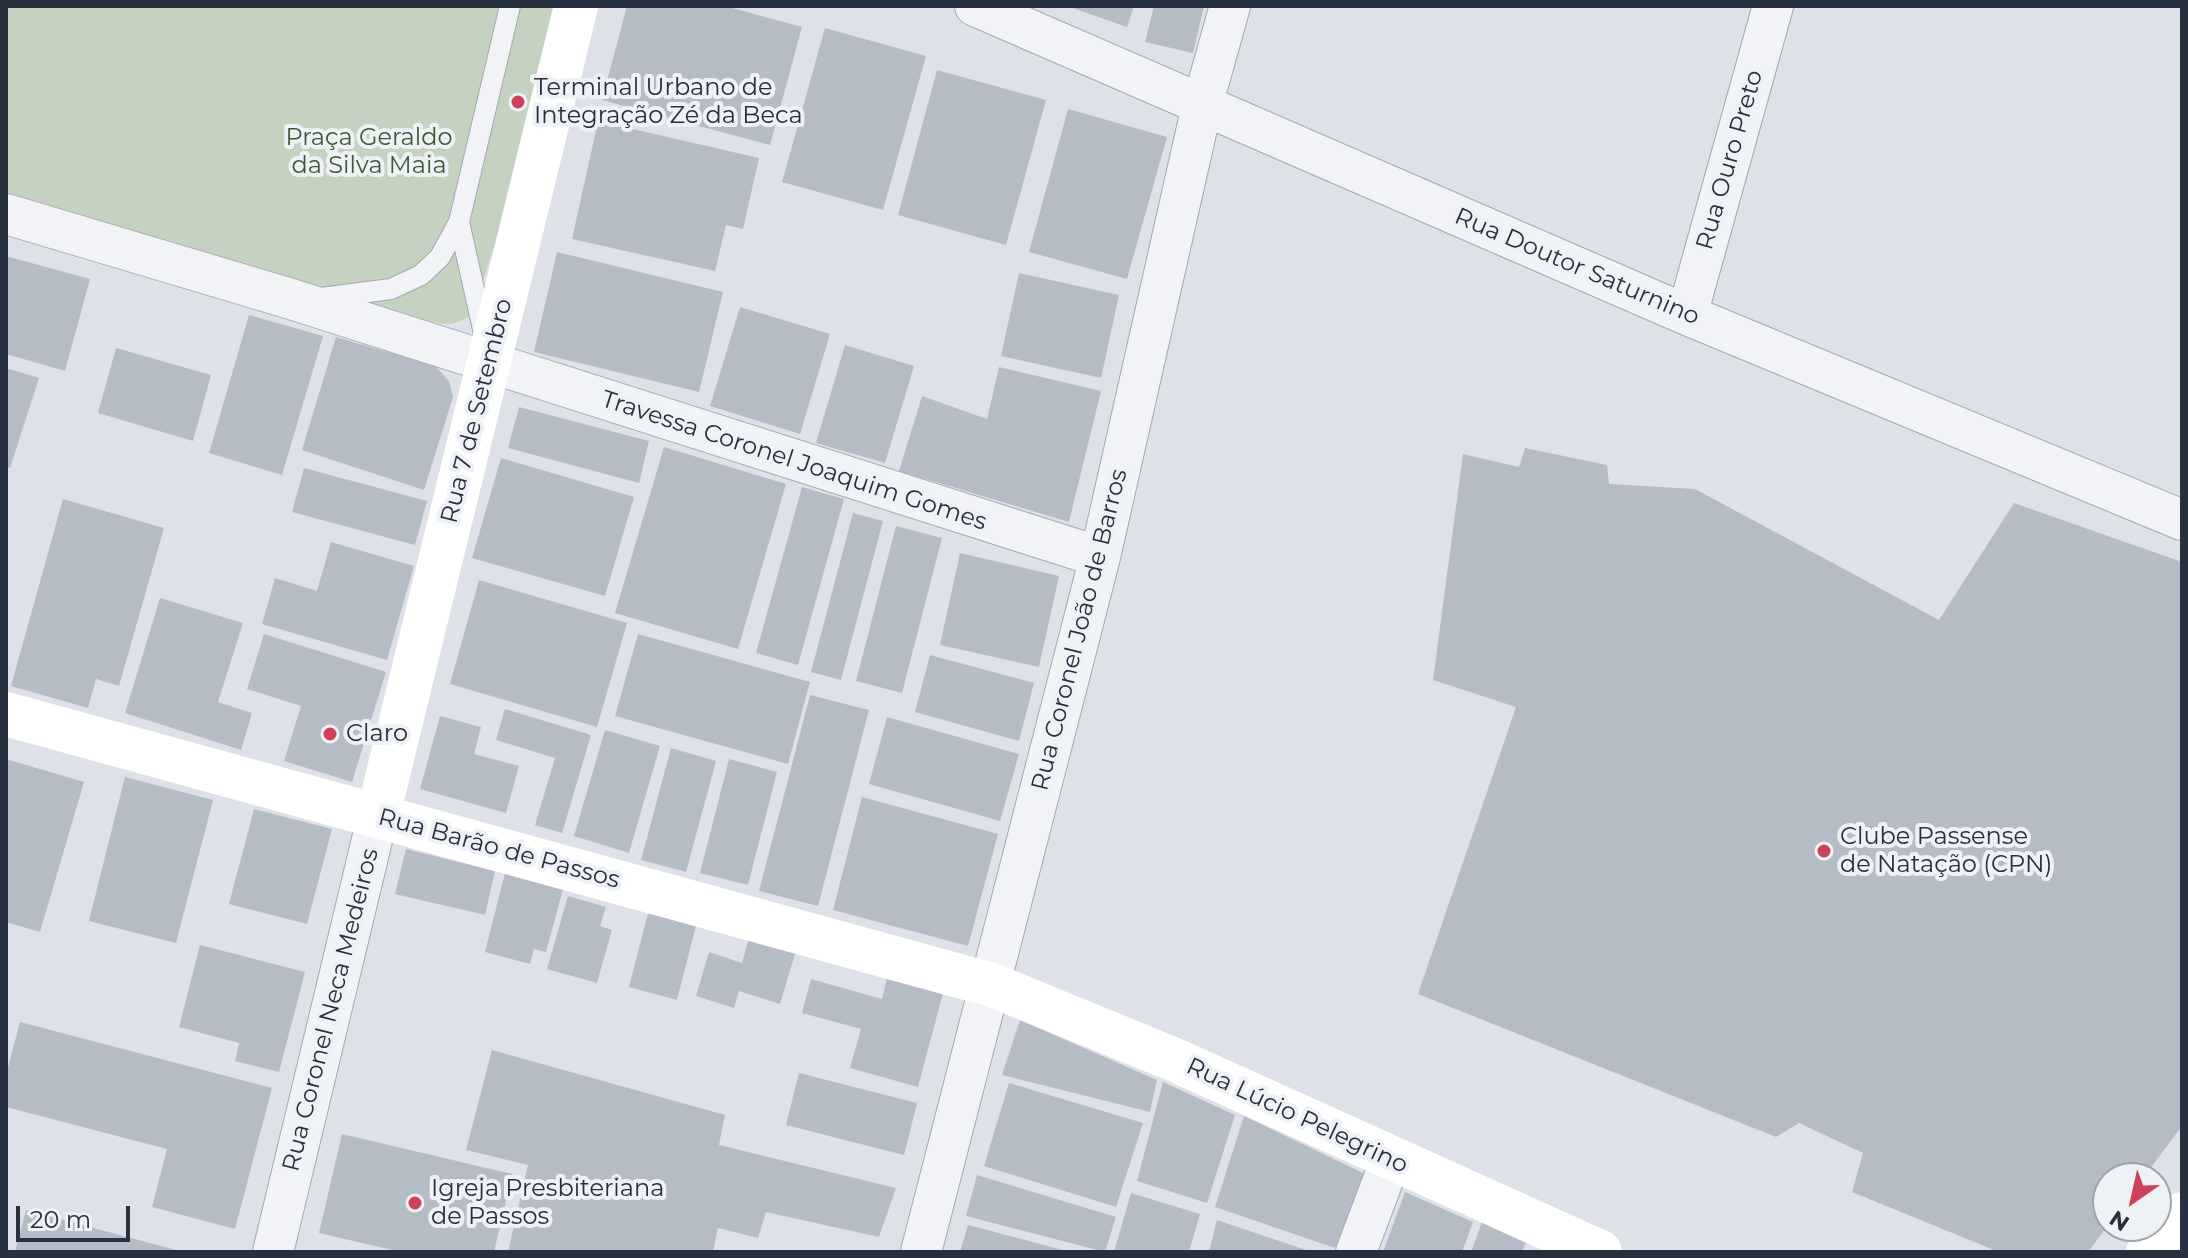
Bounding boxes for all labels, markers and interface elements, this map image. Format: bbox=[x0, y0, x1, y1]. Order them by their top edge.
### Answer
street label: Rua Ouro Preto bbox=[1691, 67, 1769, 253]
place label: Terminal Urbano de Integração Zé da Beca bbox=[534, 74, 803, 130]
marker: Terminal Urbano de Integração Zé da Beca bbox=[509, 93, 527, 111]
park label: Praça Geraldo da Silva Maia bbox=[285, 124, 453, 180]
street label: Rua Doutor Saturnino bbox=[1450, 202, 1704, 332]
street label: Rua 7 de Setembro bbox=[435, 296, 519, 526]
street label: Travessa Coronel Joaquim Gomes bbox=[598, 385, 990, 537]
street label: Rua Coronel João de Barros bbox=[1026, 466, 1134, 794]
place label: Claro bbox=[346, 720, 408, 748]
marker: Claro bbox=[321, 725, 339, 743]
street label: Rua Barão de Passos bbox=[375, 803, 623, 895]
place label: Clube Passense de Natação (CPN) bbox=[1840, 823, 2052, 879]
marker: Clube Passense de Natação (CPN) bbox=[1815, 842, 1833, 860]
street label: Rua Coronel Neca Medeiros bbox=[277, 845, 385, 1175]
street label: Rua Lúcio Pelegrino bbox=[1182, 1052, 1412, 1180]
north arrow bbox=[2092, 1162, 2172, 1242]
place label: Igreja Presbiteriana de Passos bbox=[431, 1175, 664, 1231]
scale bar bbox=[20, 1190, 134, 1240]
marker: Igreja Presbiteriana de Passos bbox=[406, 1194, 424, 1212]
text: N bbox=[2104, 1204, 2134, 1237]
text: 20 m bbox=[30, 1205, 91, 1234]

